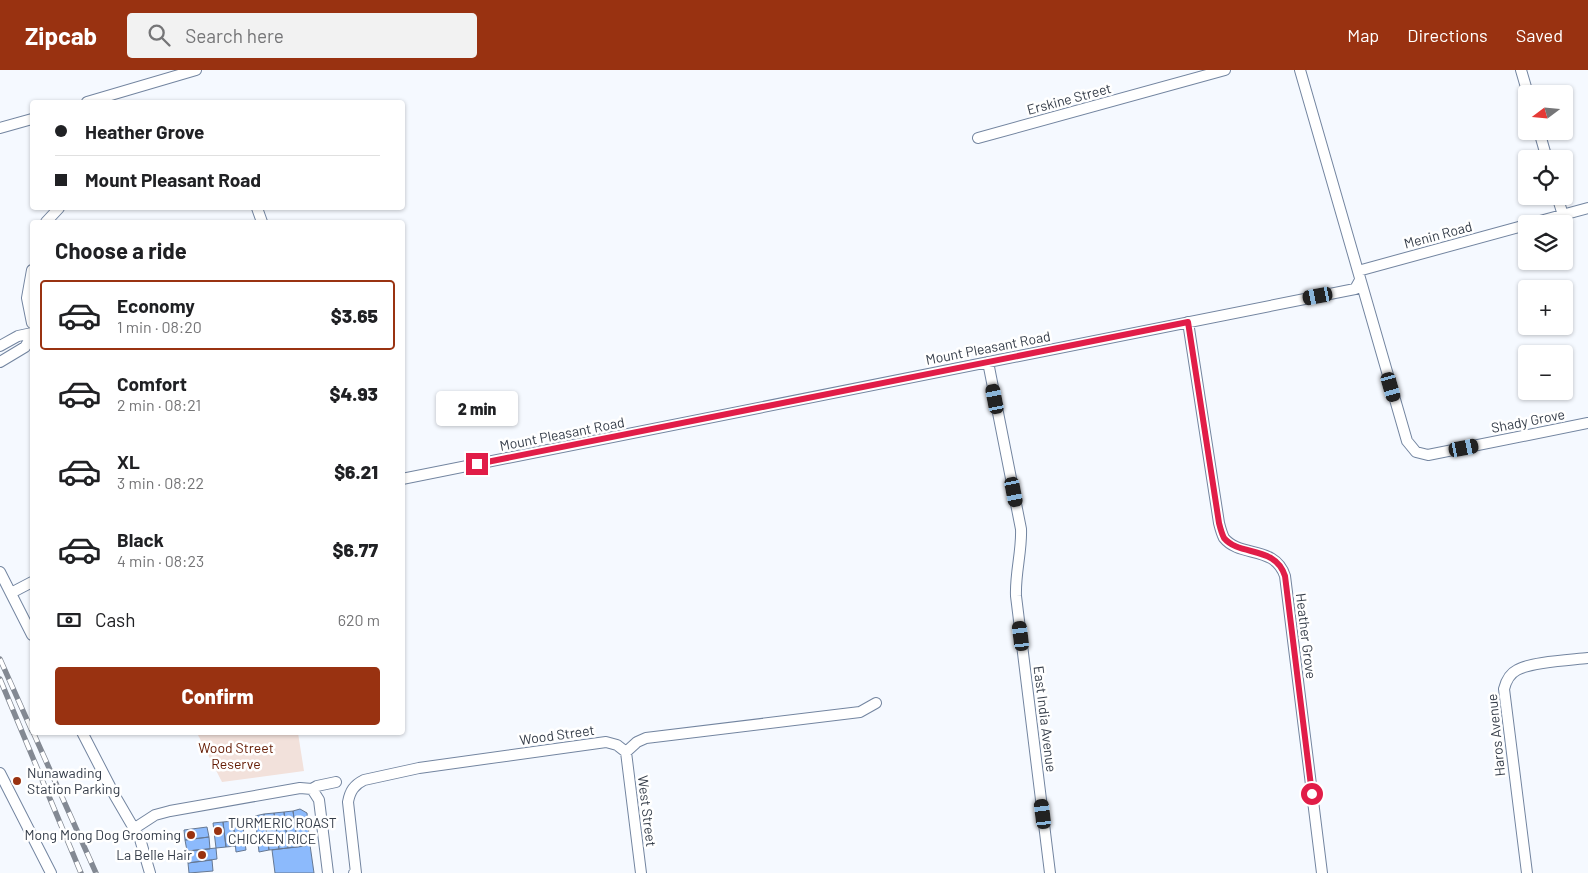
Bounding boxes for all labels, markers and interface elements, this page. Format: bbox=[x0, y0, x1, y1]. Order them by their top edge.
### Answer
search box bbox=[127, 13, 477, 58]
text: Zipcab bbox=[25, 21, 97, 50]
icon: search bbox=[145, 21, 173, 49]
text: Search here bbox=[185, 24, 284, 47]
text: Map bbox=[1347, 24, 1379, 46]
text: Directions bbox=[1407, 24, 1488, 46]
text: Saved bbox=[1516, 24, 1563, 46]
street label: Erskine Street bbox=[1025, 79, 1113, 118]
north arrow bbox=[1518, 85, 1572, 140]
map controls bbox=[1518, 85, 1573, 400]
text: Heather Grove bbox=[85, 120, 204, 143]
button: locate bbox=[1518, 150, 1573, 205]
text: Mount Pleasant Road bbox=[85, 168, 261, 191]
button: layers bbox=[1518, 215, 1573, 270]
street label: Menin Road bbox=[1402, 217, 1474, 252]
text: Choose a ride bbox=[55, 237, 187, 263]
button: + bbox=[1518, 280, 1573, 335]
car bbox=[1301, 286, 1334, 306]
icon: car bbox=[57, 293, 102, 338]
text: Economy bbox=[117, 294, 195, 317]
text: $3.65 bbox=[331, 304, 378, 327]
text: 1 min · 08:20 bbox=[117, 317, 202, 336]
street label: Mount Pleasant Road bbox=[924, 327, 1052, 368]
button: − bbox=[1518, 345, 1573, 400]
icon: car bbox=[57, 371, 102, 416]
car bbox=[1379, 371, 1402, 403]
text: Comfort bbox=[117, 372, 187, 395]
text: $4.93 bbox=[330, 382, 378, 405]
car bbox=[984, 383, 1005, 415]
callout: 2 min bbox=[436, 392, 518, 426]
text: 2 min · 08:21 bbox=[117, 395, 201, 414]
text: 2 min bbox=[458, 399, 496, 418]
street label: Shady Grove bbox=[1490, 405, 1566, 436]
street label: Mount Pleasant Road bbox=[498, 413, 626, 454]
car bbox=[1447, 438, 1480, 458]
icon: car bbox=[57, 449, 102, 494]
text: XL bbox=[117, 450, 140, 473]
route end bbox=[466, 453, 488, 475]
text: $6.21 bbox=[334, 460, 378, 483]
text: 3 min · 08:22 bbox=[117, 473, 204, 492]
car bbox=[1003, 476, 1024, 508]
icon: car bbox=[57, 527, 102, 572]
text: Black bbox=[117, 528, 164, 551]
text: $6.77 bbox=[332, 538, 378, 561]
text: 4 min · 08:23 bbox=[117, 551, 204, 570]
street label: Heather Grove bbox=[1293, 592, 1320, 680]
icon: cash bbox=[55, 606, 83, 634]
text: Cash bbox=[95, 608, 136, 631]
text: 620 m bbox=[338, 610, 380, 629]
car bbox=[1011, 620, 1030, 652]
street label: East India Avenue bbox=[1031, 665, 1060, 773]
button: Confirm bbox=[55, 667, 380, 725]
street label: Haros Avenue bbox=[1483, 693, 1508, 777]
street label: Wood Street bbox=[518, 721, 596, 748]
park label: Wood Street Reserve bbox=[198, 739, 274, 772]
place label: Nunawading Station Parking bbox=[27, 764, 120, 797]
street label: West Street bbox=[635, 774, 660, 848]
marker: Nunawading Station Parking bbox=[11, 775, 23, 787]
route start bbox=[1301, 783, 1323, 805]
car bbox=[1033, 798, 1052, 830]
place label: TURMERIC ROAST CHICKEN RICE bbox=[228, 814, 337, 847]
marker: TURMERIC ROAST CHICKEN RICE bbox=[212, 825, 224, 837]
place label: Mong Mong Dog Grooming bbox=[24, 826, 181, 843]
marker: Mong Mong Dog Grooming bbox=[185, 829, 197, 841]
place label: La Belle Hair bbox=[116, 846, 192, 863]
marker: La Belle Hair bbox=[196, 849, 208, 861]

